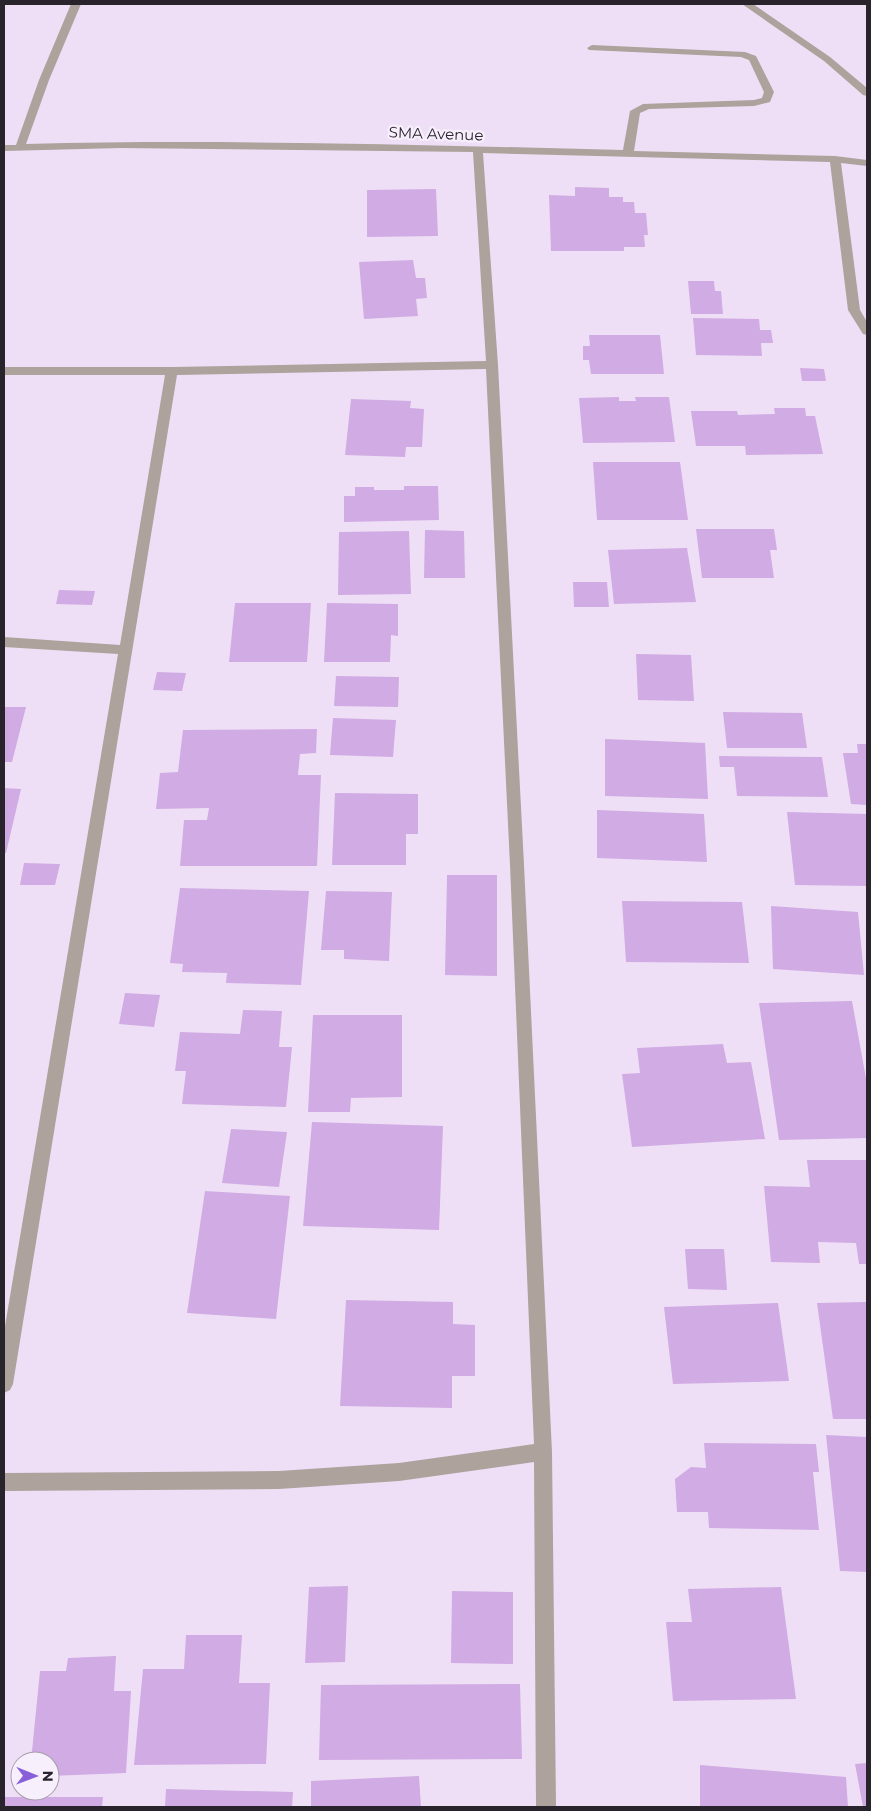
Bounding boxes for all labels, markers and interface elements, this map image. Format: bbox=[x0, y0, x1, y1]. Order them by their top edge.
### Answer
street label: SMA Avenue bbox=[388, 122, 484, 145]
north arrow bbox=[10, 1751, 60, 1801]
text: N bbox=[39, 1770, 57, 1782]

